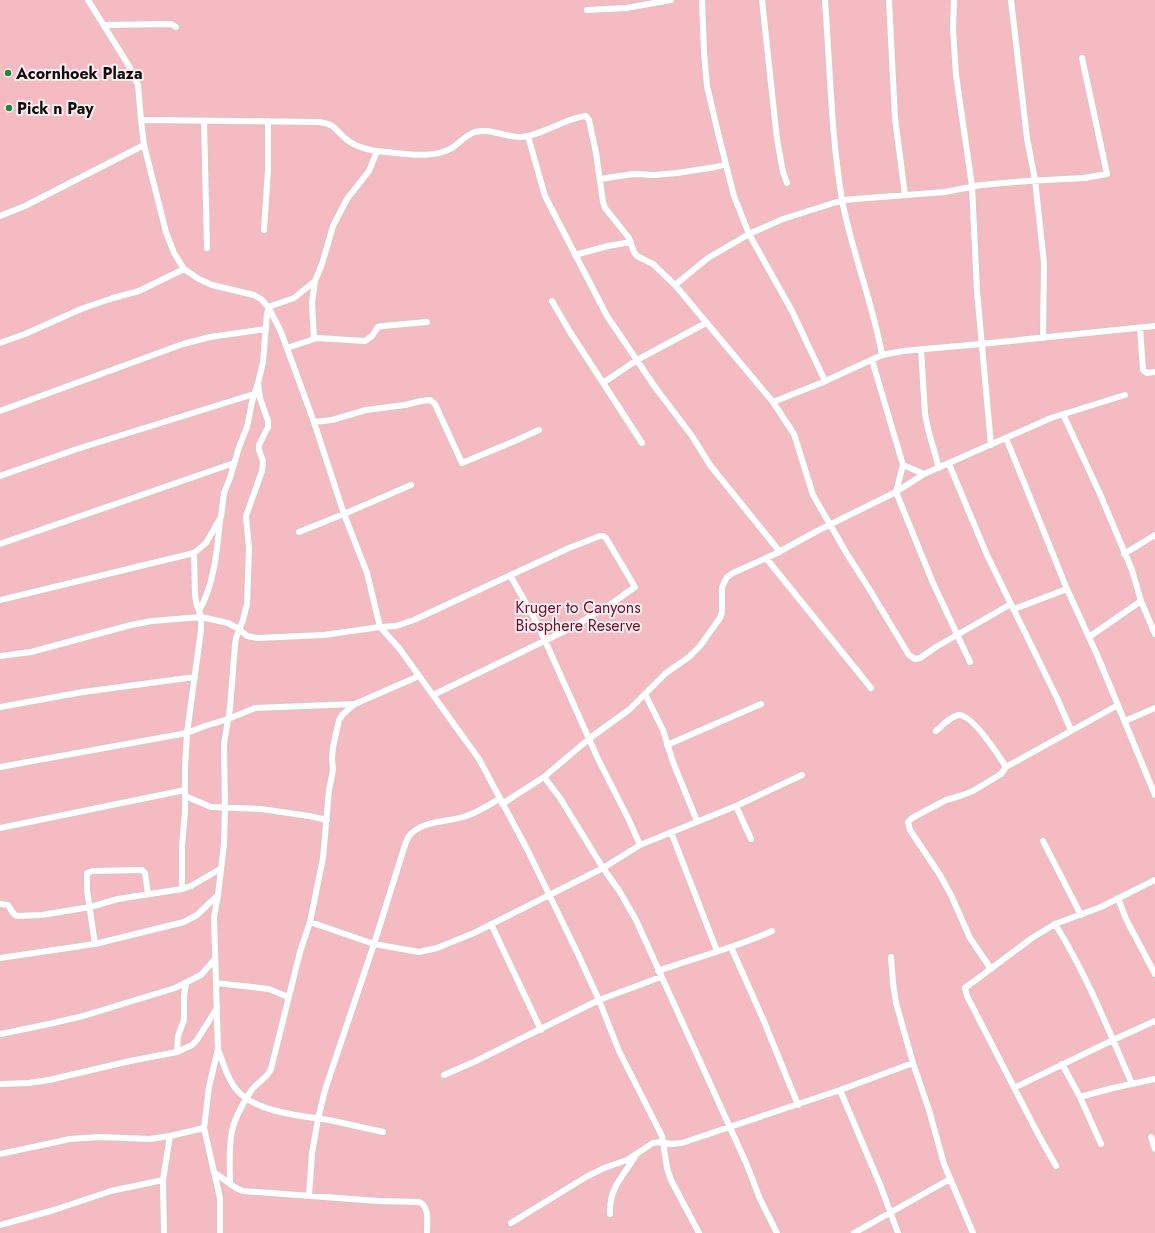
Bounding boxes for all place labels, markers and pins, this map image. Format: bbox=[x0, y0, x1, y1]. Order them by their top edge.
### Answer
place label: Acornhoek Plaza bbox=[15, 62, 143, 85]
marker: Acornhoek Plaza bbox=[3, 68, 13, 78]
place label: Pick n Pay bbox=[17, 97, 94, 120]
marker: Pick n Pay bbox=[4, 103, 14, 113]

